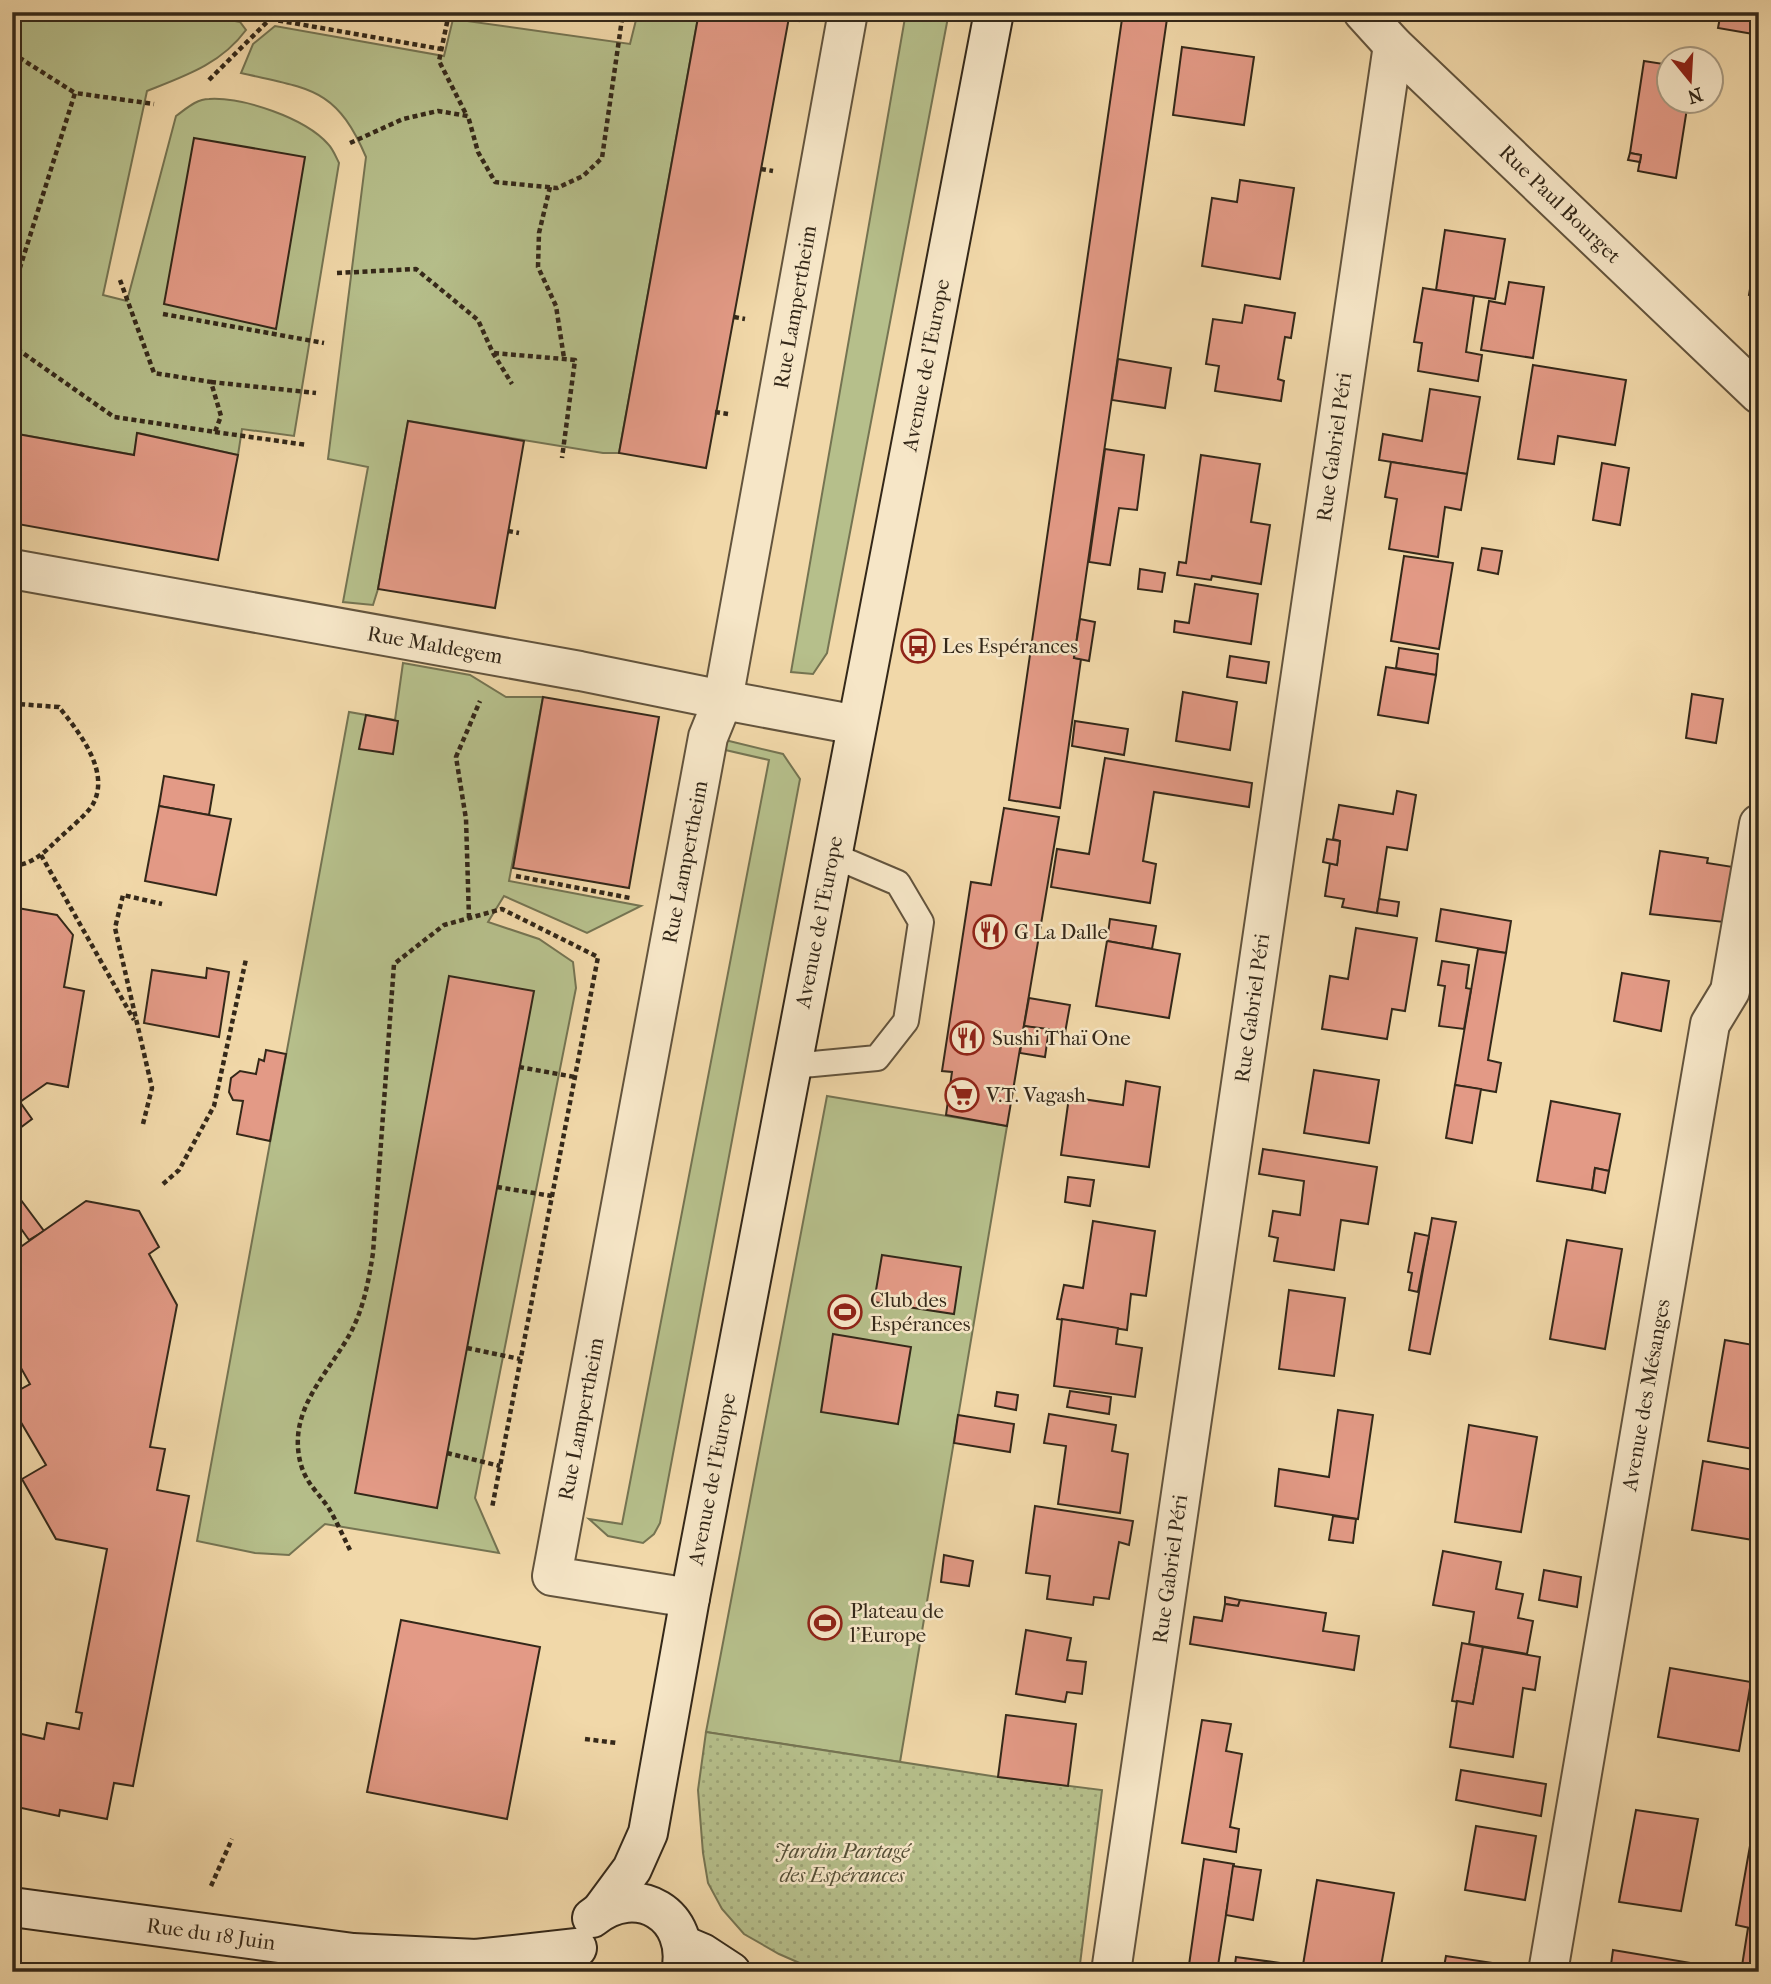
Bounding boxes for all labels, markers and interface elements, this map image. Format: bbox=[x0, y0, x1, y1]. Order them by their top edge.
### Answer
north arrow bbox=[1656, 46, 1726, 116]
text: N bbox=[1684, 83, 1705, 108]
street label: Rue Paul Bourget bbox=[1494, 140, 1626, 268]
street label: Rue Lampertheim bbox=[769, 223, 821, 391]
street label: Avenue de l'Europe bbox=[897, 277, 954, 454]
street label: Rue Gabriel Péri bbox=[1312, 371, 1356, 523]
street label: Rue Maldegem bbox=[365, 621, 505, 669]
bus stop icon: Les Espérances bbox=[899, 627, 937, 665]
place label: Les Espérances bbox=[942, 634, 1078, 658]
street label: Rue Lampertheim bbox=[657, 778, 713, 946]
street label: Avenue de l'Europe bbox=[790, 834, 847, 1011]
restaurant icon: G La Dalle bbox=[971, 913, 1009, 951]
place label: G La Dalle bbox=[1014, 920, 1108, 944]
street label: Rue Gabriel Péri bbox=[1230, 932, 1274, 1084]
restaurant icon: Sushi Thaï One bbox=[948, 1019, 986, 1057]
place label: Sushi Thaï One bbox=[992, 1026, 1131, 1050]
supermarket icon: V.T. Vagash bbox=[943, 1076, 981, 1114]
place label: V.T. Vagash bbox=[985, 1083, 1086, 1107]
place label: Club des Espérances bbox=[870, 1288, 971, 1336]
sports icon: Club des Espérances bbox=[826, 1293, 864, 1331]
street label: Avenue des Mésanges bbox=[1617, 1297, 1675, 1494]
street label: Rue Lampertheim bbox=[553, 1335, 609, 1503]
street label: Avenue de l'Europe bbox=[683, 1391, 740, 1568]
street label: Rue Gabriel Péri bbox=[1148, 1493, 1192, 1645]
place label: Plateau de l'Europe bbox=[849, 1599, 944, 1647]
sports icon: Plateau de l'Europe bbox=[806, 1604, 844, 1642]
park label: Jardin Partagé des Espérances bbox=[774, 1839, 912, 1887]
street label: Rue du 18 Juin bbox=[145, 1913, 277, 1955]

